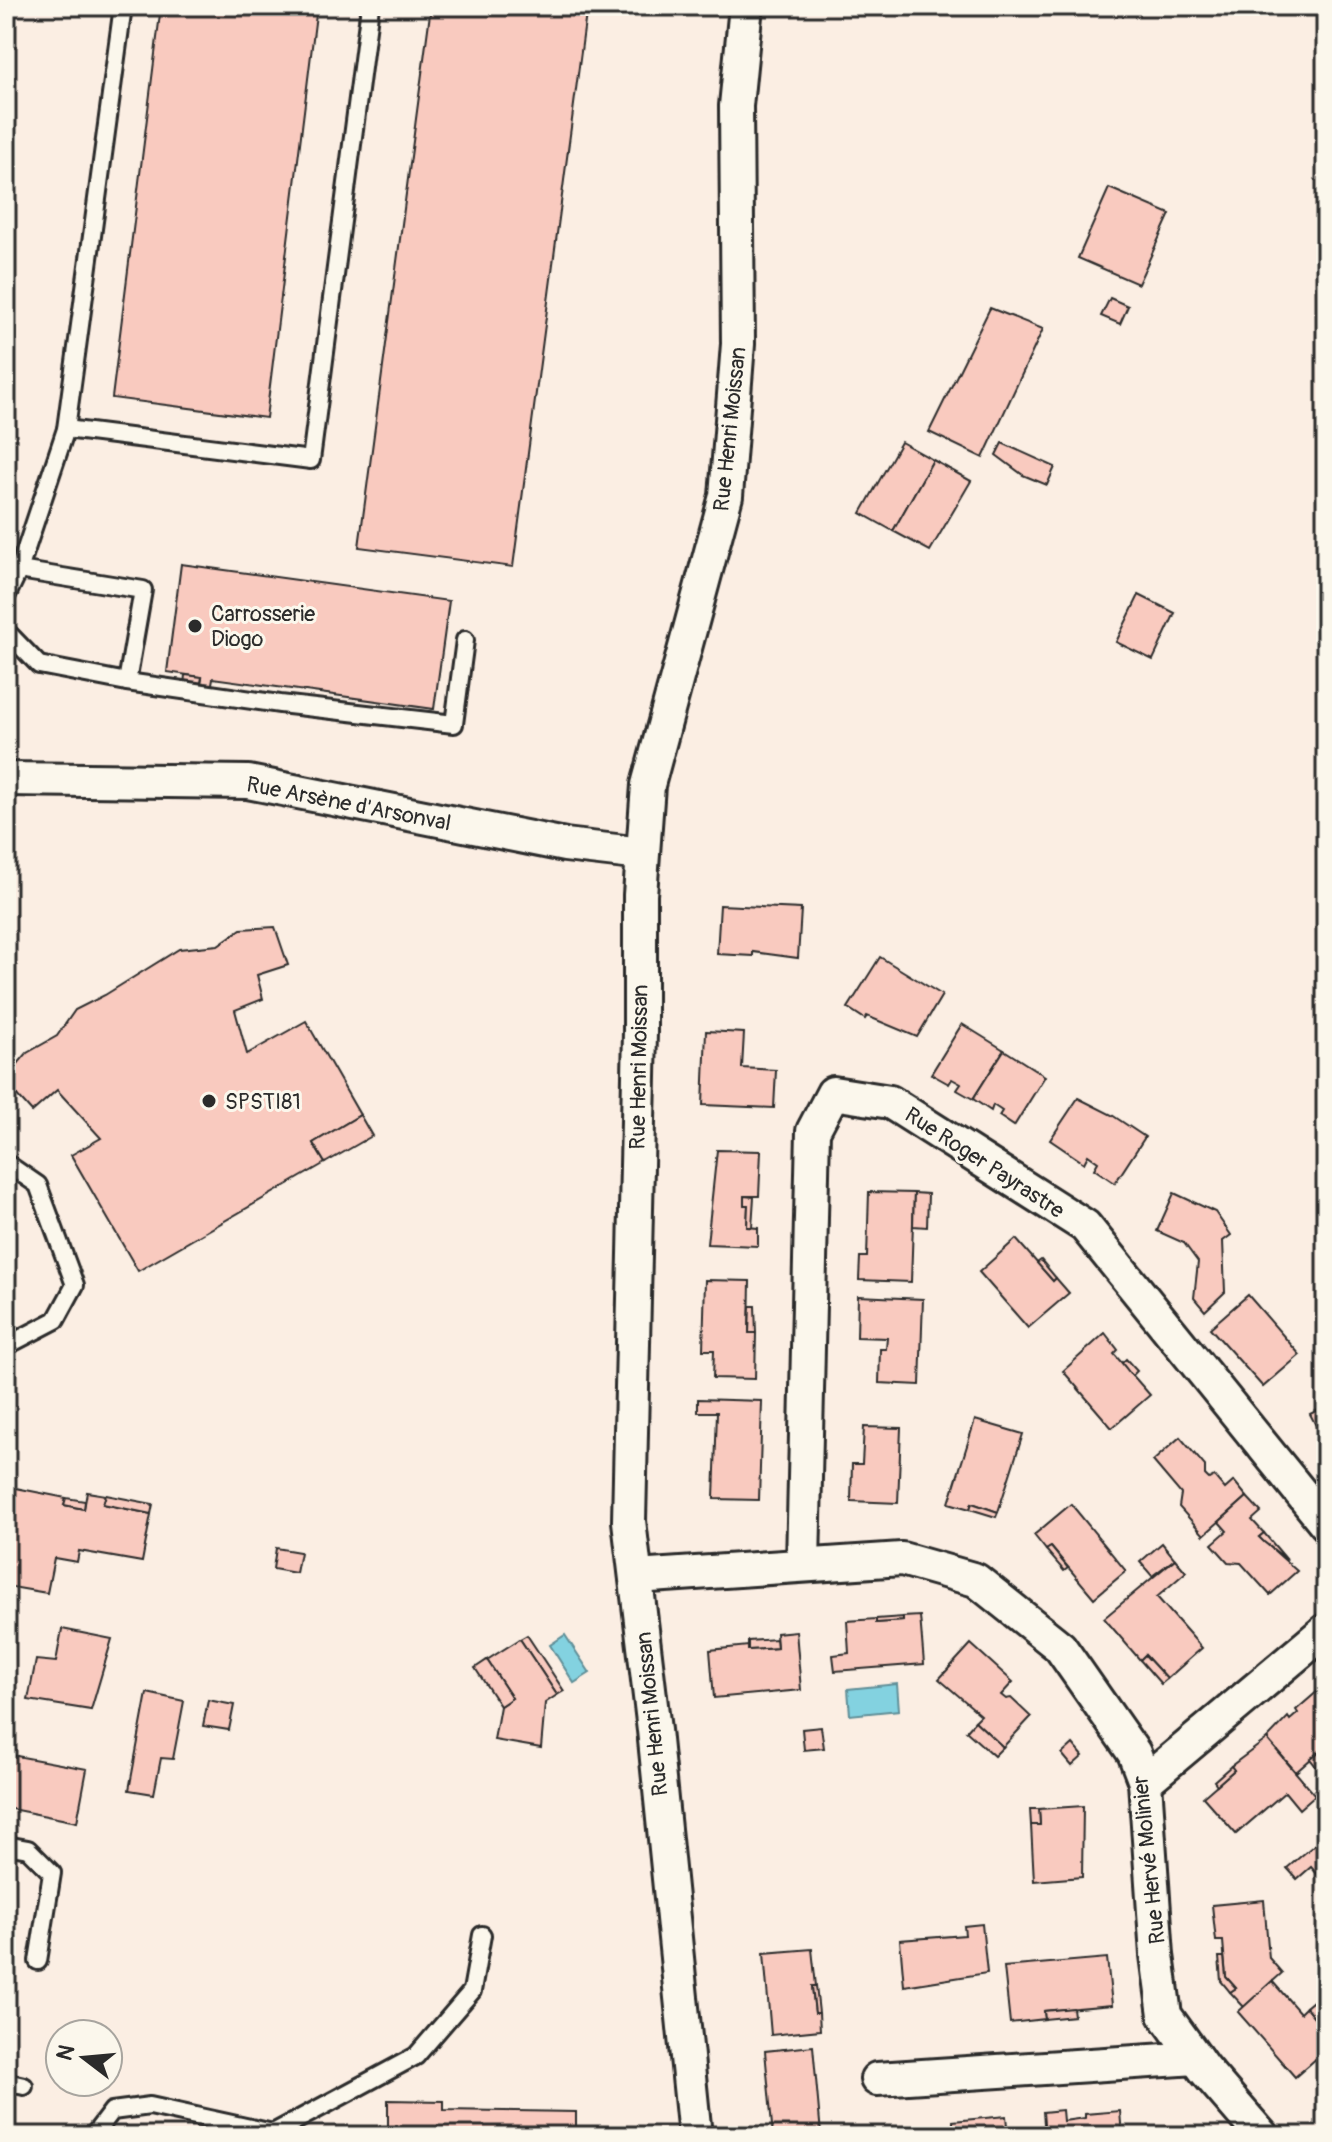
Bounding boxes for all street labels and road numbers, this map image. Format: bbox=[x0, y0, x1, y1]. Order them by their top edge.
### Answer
street label: Rue Henri Moissan bbox=[707, 346, 753, 513]
street label: Rue Arsène d'Arsonval bbox=[244, 770, 453, 838]
street label: Rue Henri Moissan bbox=[624, 984, 654, 1150]
street label: Rue Roger Payrastre bbox=[899, 1101, 1070, 1225]
street label: Rue Henri Moissan bbox=[629, 1630, 675, 1797]
street label: Rue Hervé Molinier bbox=[1126, 1774, 1172, 1945]

